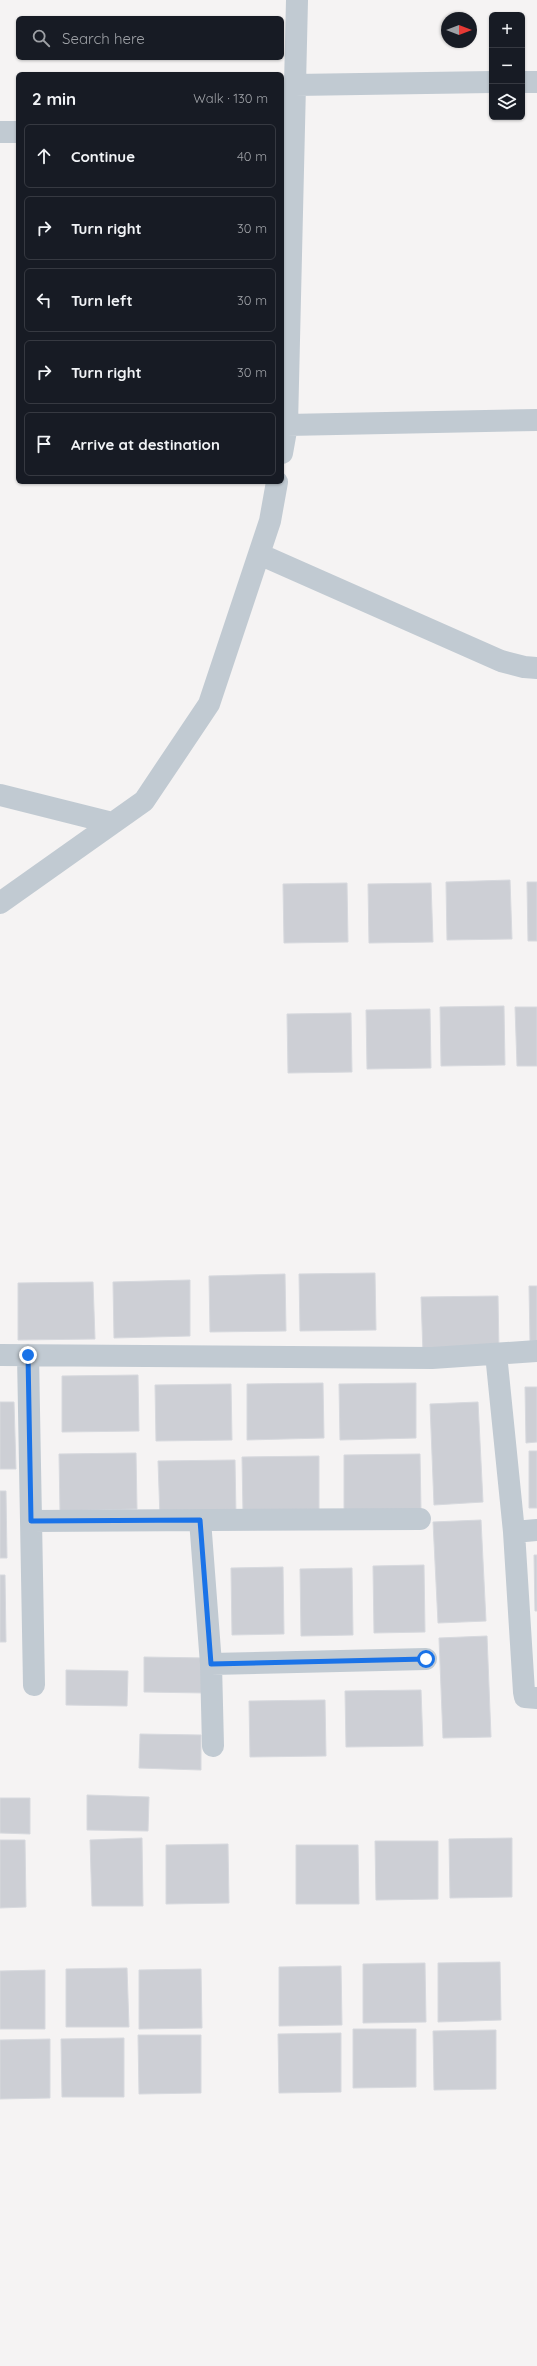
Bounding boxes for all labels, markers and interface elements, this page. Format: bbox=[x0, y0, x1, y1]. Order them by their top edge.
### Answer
north arrow bbox=[441, 12, 477, 48]
map controls bbox=[489, 12, 525, 120]
button: + bbox=[489, 12, 525, 48]
search box bbox=[16, 16, 284, 60]
icon: search bbox=[30, 27, 52, 49]
text: Search here bbox=[62, 29, 145, 48]
button: − bbox=[489, 48, 525, 84]
button: layers bbox=[489, 84, 525, 120]
text: 2 min bbox=[32, 88, 76, 109]
text: Walk · 130 m bbox=[193, 90, 268, 106]
icon: ahead bbox=[33, 145, 55, 167]
text: Continue bbox=[71, 147, 135, 166]
text: 40 m bbox=[237, 148, 267, 164]
icon: right bbox=[33, 217, 55, 239]
text: Turn right bbox=[71, 219, 142, 238]
text: 30 m bbox=[237, 220, 267, 236]
icon: left bbox=[33, 289, 55, 311]
text: Turn left bbox=[71, 291, 133, 310]
text: 30 m bbox=[237, 292, 267, 308]
icon: right bbox=[33, 361, 55, 383]
text: Turn right bbox=[71, 363, 142, 382]
text: 30 m bbox=[237, 364, 267, 380]
icon: arrive bbox=[33, 433, 55, 455]
text: Arrive at destination bbox=[71, 435, 220, 454]
route end bbox=[19, 1346, 37, 1364]
route start bbox=[417, 1650, 435, 1668]

